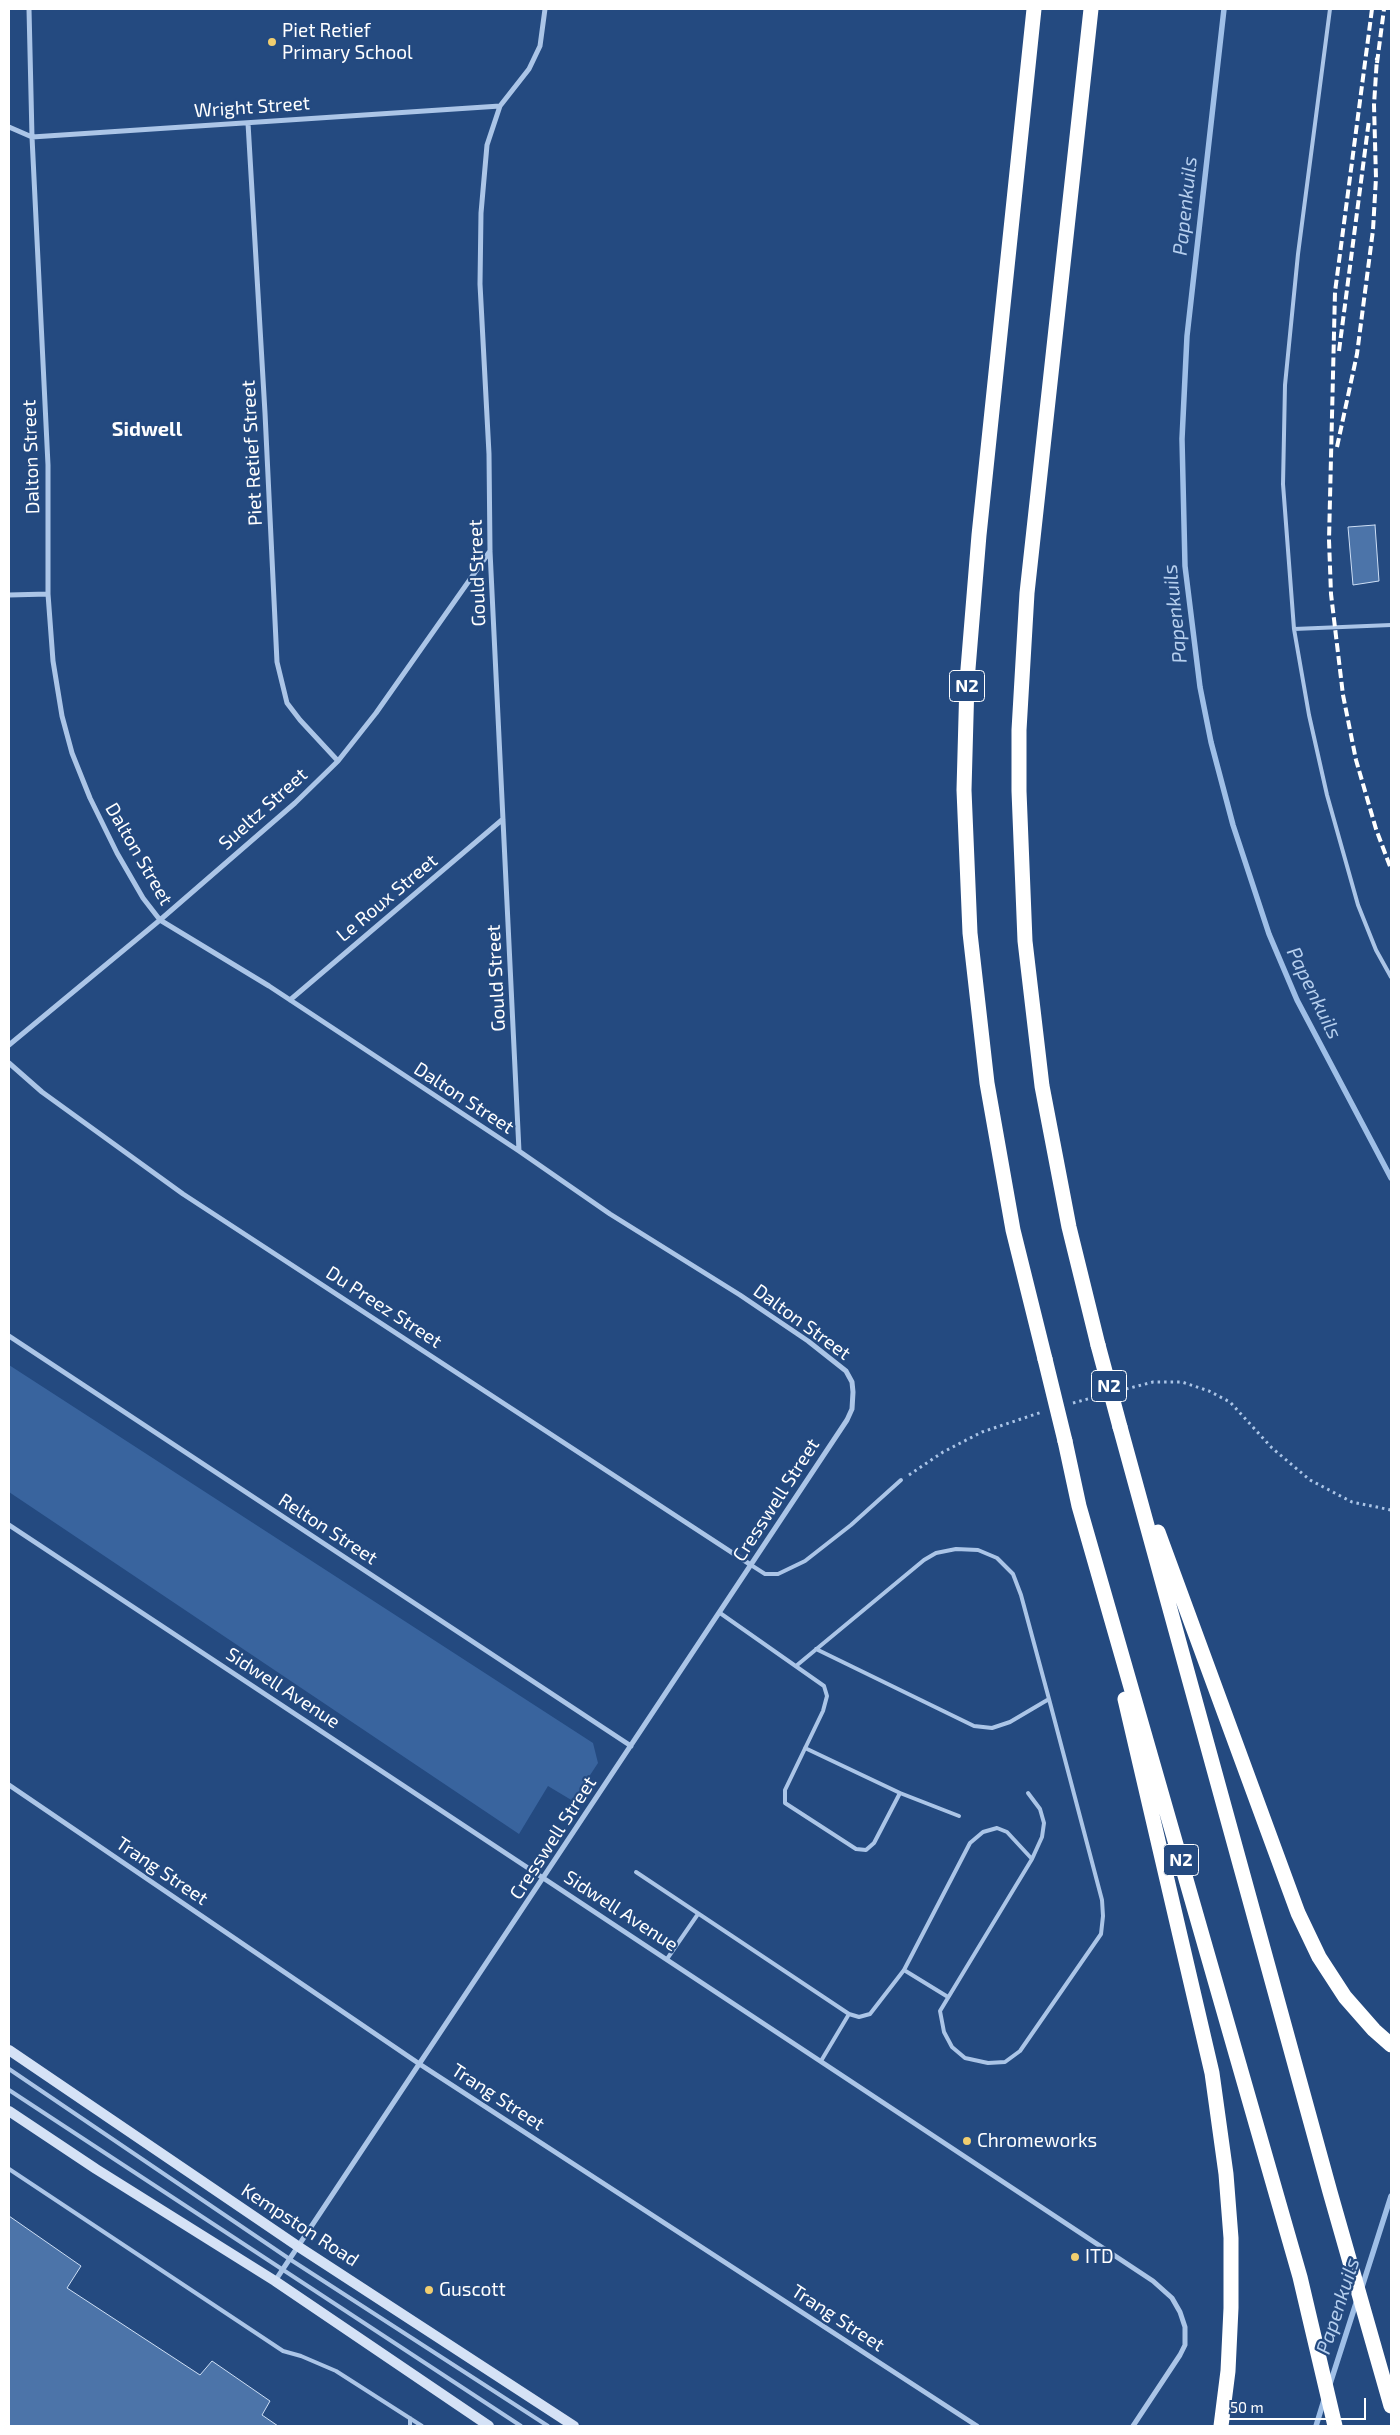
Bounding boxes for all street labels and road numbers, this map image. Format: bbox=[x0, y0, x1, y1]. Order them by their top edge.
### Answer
street label: Wright Street bbox=[193, 92, 311, 122]
street label: Piet Retief Street bbox=[237, 380, 267, 526]
street label: Dalton Street bbox=[18, 399, 44, 515]
street label: Gould Street bbox=[464, 519, 490, 627]
road number: N2 bbox=[950, 670, 984, 701]
street label: Sueltz Street bbox=[214, 763, 312, 855]
street label: Dalton Street bbox=[100, 799, 178, 909]
street label: Le Roux Street bbox=[332, 849, 442, 947]
street label: Gould Street bbox=[482, 924, 510, 1032]
street label: Dalton Street bbox=[410, 1057, 518, 1139]
street label: Du Preez Street bbox=[322, 1261, 446, 1353]
street label: Dalton Street bbox=[749, 1279, 855, 1365]
road number: N2 bbox=[1092, 1370, 1126, 1402]
street label: Cresswell Street bbox=[728, 1434, 824, 1566]
street label: Relton Street bbox=[274, 1489, 382, 1569]
street label: Sidwell Avenue bbox=[222, 1643, 344, 1733]
street label: Cresswell Street bbox=[505, 1772, 601, 1904]
street label: Trang Street bbox=[112, 1832, 212, 1910]
road number: N2 bbox=[1164, 1844, 1198, 1876]
street label: Sidwell Avenue bbox=[560, 1866, 682, 1956]
street label: Trang Street bbox=[447, 2059, 549, 2135]
street label: Kempston Road bbox=[237, 2179, 363, 2271]
street label: Trang Street bbox=[787, 2280, 889, 2356]

